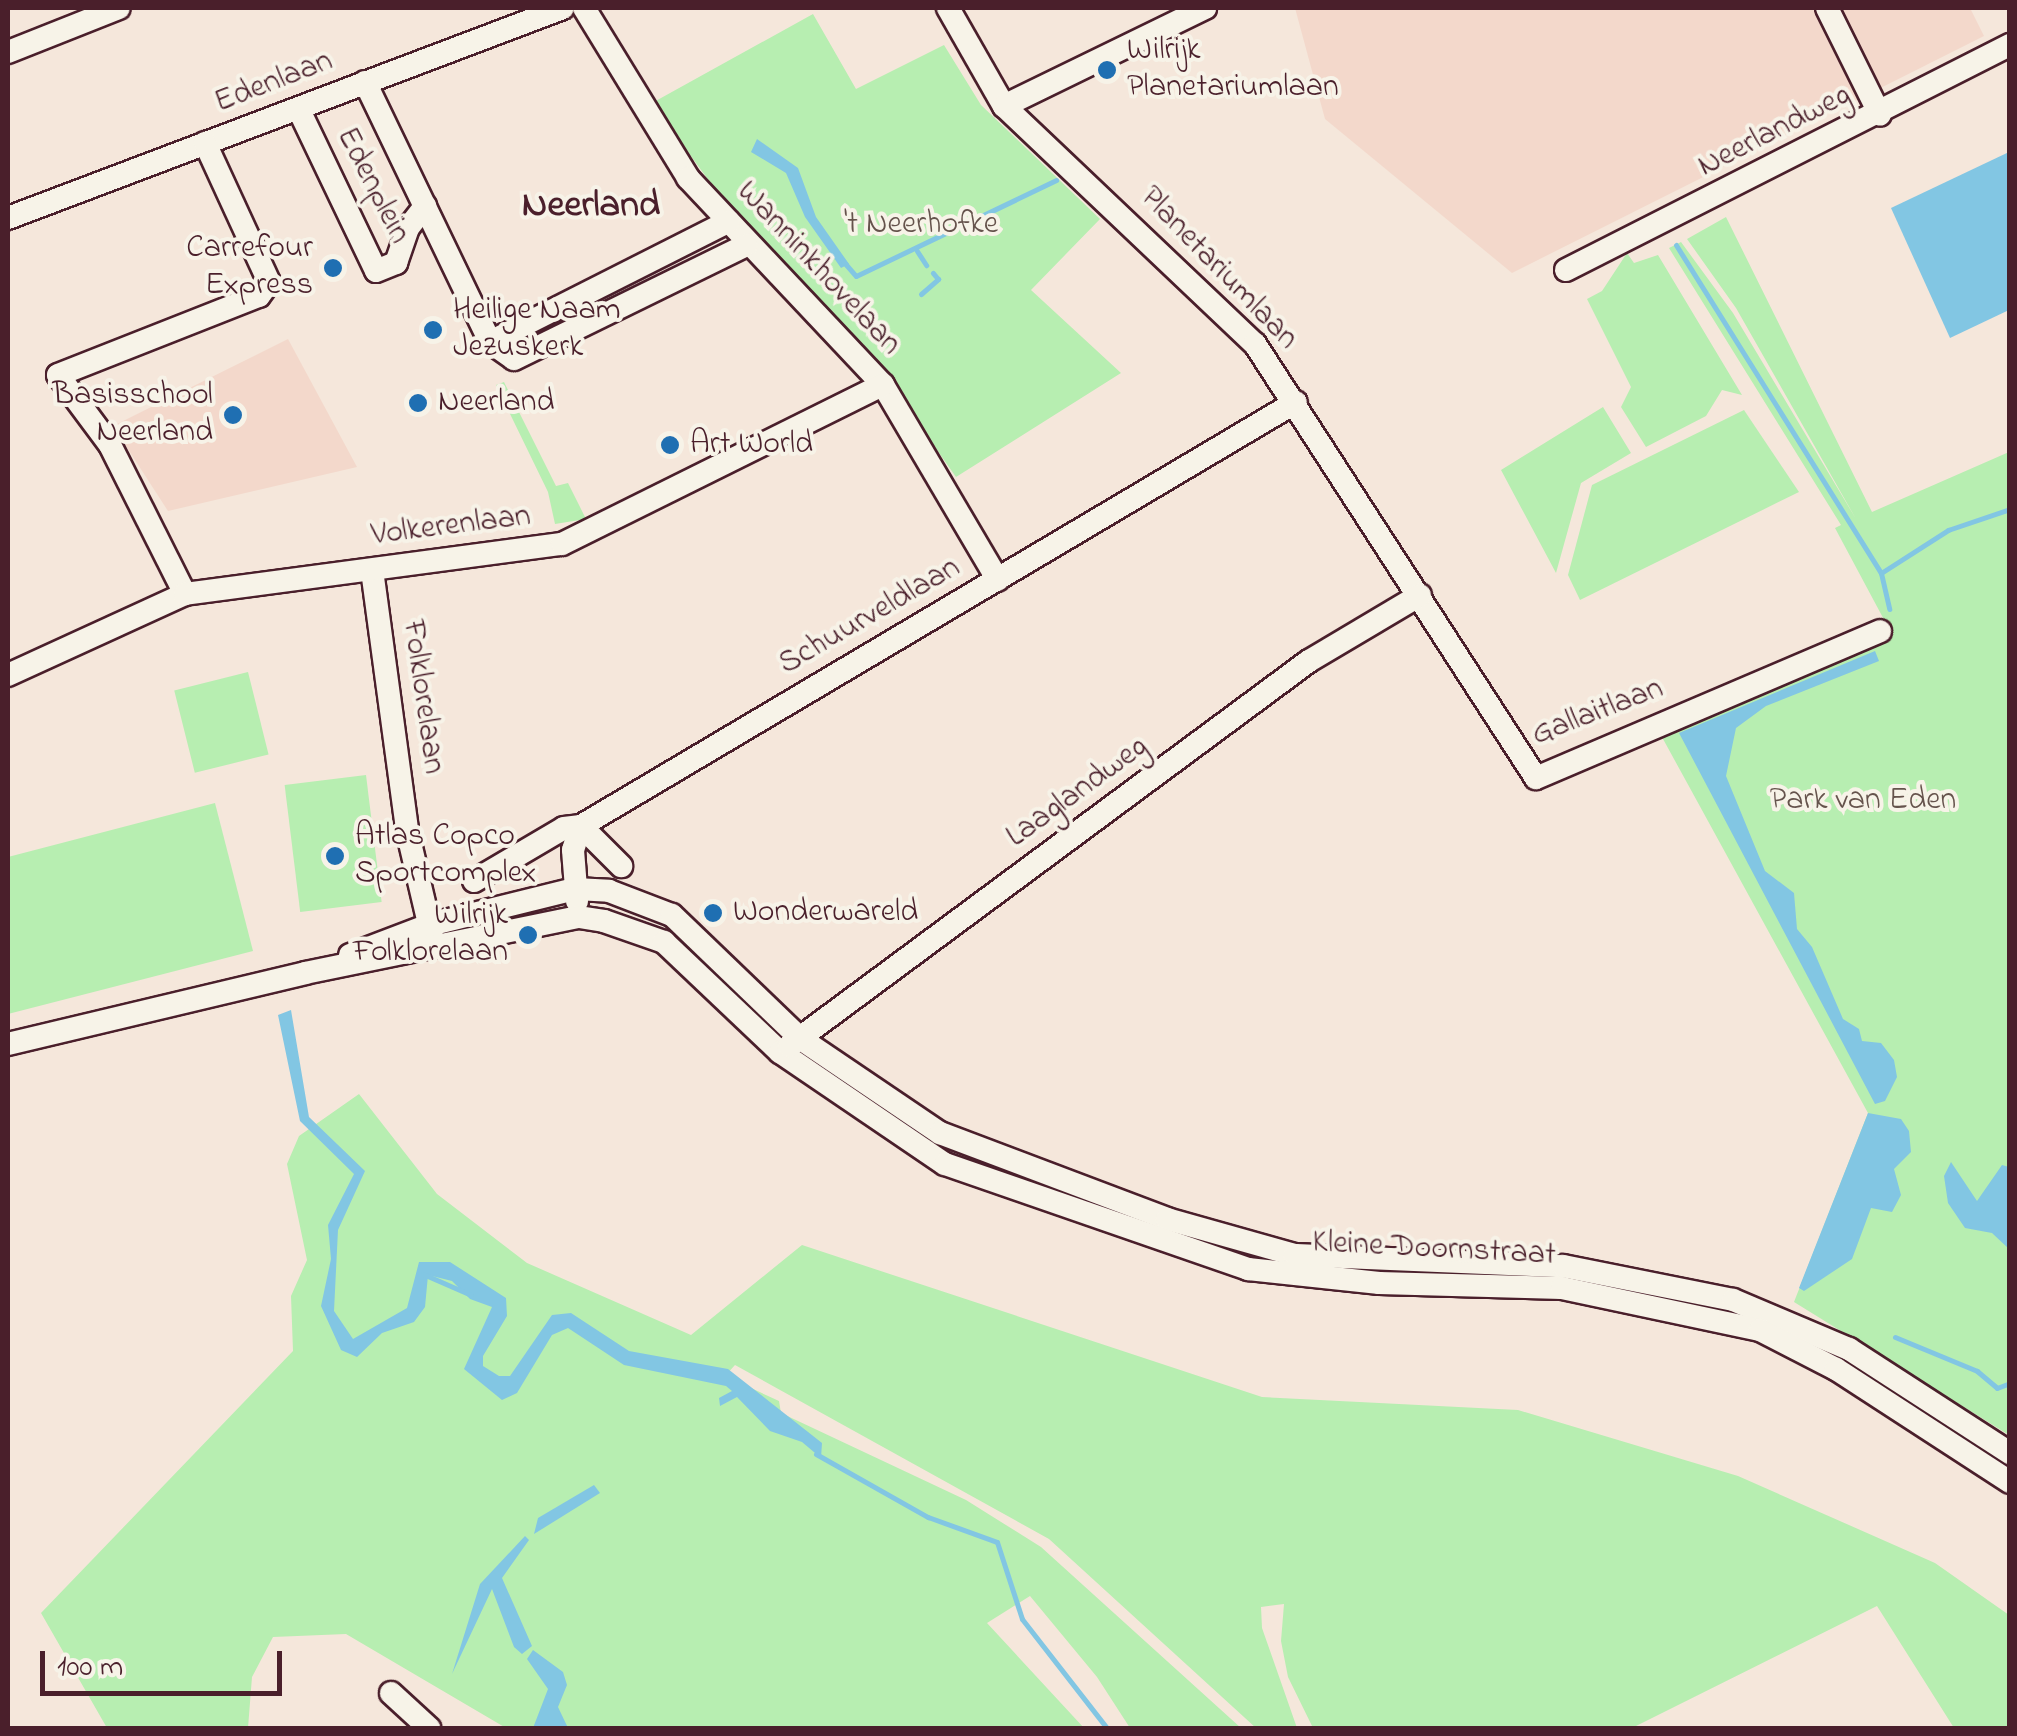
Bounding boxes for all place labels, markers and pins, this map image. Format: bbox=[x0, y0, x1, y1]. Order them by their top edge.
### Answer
place label: Wilrijk Planetariumlaan bbox=[1127, 33, 1339, 108]
marker: Wilrijk Planetariumlaan bbox=[1096, 59, 1118, 81]
place label: Carrefour Express bbox=[186, 231, 313, 306]
marker: Carrefour Express bbox=[322, 257, 344, 279]
place label: Heilige Naam Jezuskerk bbox=[453, 293, 621, 368]
marker: Heilige Naam Jezuskerk bbox=[422, 319, 444, 341]
place label: Basisschool Neerland bbox=[52, 378, 213, 453]
place label: Neerland bbox=[438, 384, 555, 422]
marker: Neerland bbox=[407, 392, 429, 414]
marker: Basisschool Neerland bbox=[222, 404, 244, 426]
place label: Art World bbox=[690, 426, 813, 464]
marker: Art World bbox=[659, 434, 681, 456]
place label: Atlas Copco Sportcomplex bbox=[355, 819, 536, 894]
marker: Atlas Copco Sportcomplex bbox=[324, 845, 346, 867]
place label: Wonderwareld bbox=[733, 894, 918, 932]
place label: Wilrijk Folklorelaan bbox=[353, 898, 508, 973]
marker: Wonderwareld bbox=[702, 902, 724, 924]
marker: Wilrijk Folklorelaan bbox=[517, 924, 539, 946]

